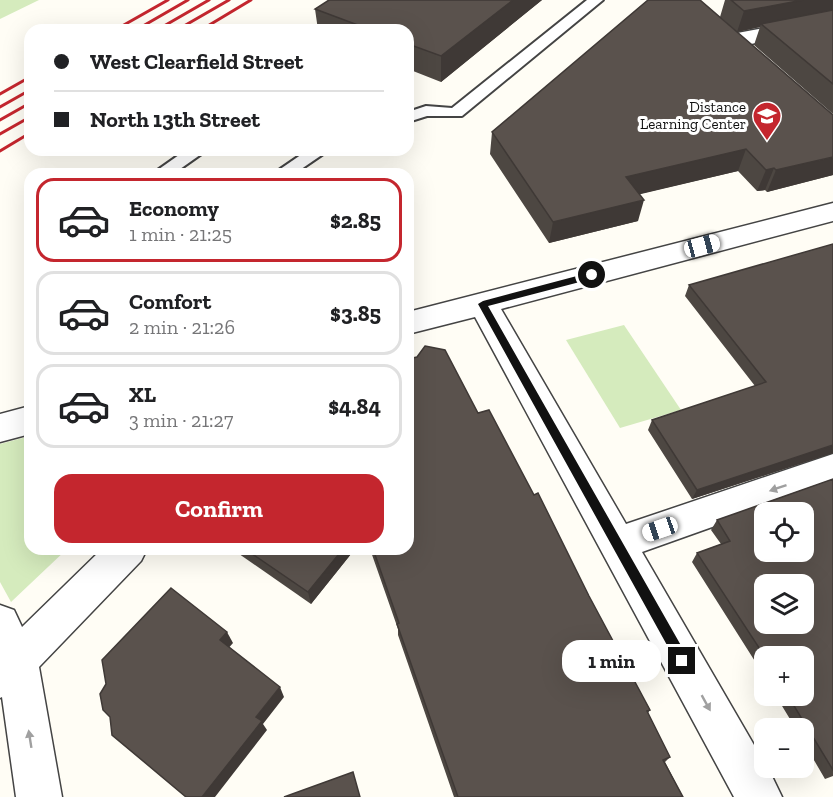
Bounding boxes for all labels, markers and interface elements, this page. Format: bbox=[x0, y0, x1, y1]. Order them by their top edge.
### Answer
text: West Clearfield Street bbox=[90, 48, 303, 75]
place label: Distance Learning Center bbox=[640, 98, 746, 133]
school or university icon: Distance Learning Center bbox=[751, 100, 783, 142]
text: North 13th Street bbox=[90, 106, 260, 133]
icon: car bbox=[57, 193, 111, 247]
text: Economy bbox=[129, 195, 219, 222]
text: $2.85 bbox=[330, 207, 381, 234]
text: 1 min · 21:25 bbox=[129, 222, 232, 246]
car bbox=[682, 233, 722, 259]
route start bbox=[578, 261, 605, 288]
icon: car bbox=[57, 286, 111, 340]
text: Comfort bbox=[129, 288, 211, 315]
text: $3.85 bbox=[330, 300, 381, 327]
text: 2 min · 21:26 bbox=[129, 315, 235, 339]
icon: car bbox=[57, 379, 111, 433]
text: XL bbox=[129, 381, 156, 408]
text: $4.84 bbox=[328, 393, 381, 420]
text: 3 min · 21:27 bbox=[129, 408, 233, 432]
button: Confirm bbox=[54, 474, 384, 543]
one-way arrow bbox=[769, 484, 787, 494]
map controls bbox=[754, 502, 814, 778]
button: locate bbox=[754, 502, 814, 562]
car bbox=[640, 515, 680, 543]
button: layers bbox=[754, 574, 814, 634]
callout: 1 min bbox=[562, 640, 661, 682]
button: + bbox=[754, 646, 814, 706]
route end bbox=[668, 647, 695, 674]
text: 1 min bbox=[588, 649, 635, 673]
one-way arrow bbox=[701, 695, 711, 712]
button: − bbox=[754, 718, 814, 778]
one-way arrow bbox=[25, 730, 34, 749]

